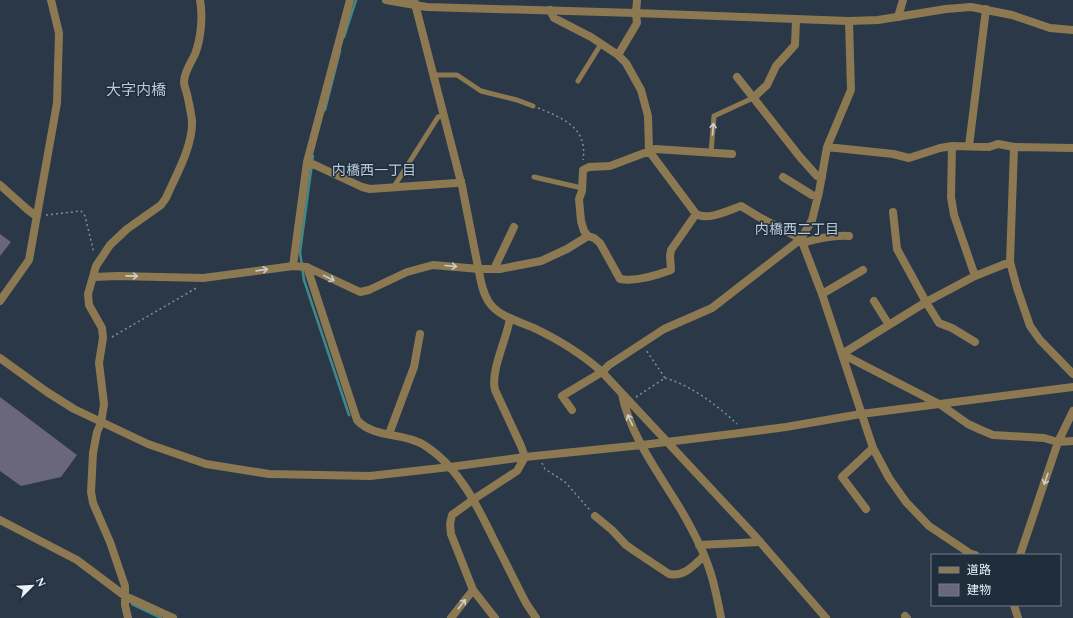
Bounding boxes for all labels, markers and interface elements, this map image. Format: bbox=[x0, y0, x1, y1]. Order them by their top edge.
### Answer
district label: 大字内橋 bbox=[106, 79, 166, 102]
one-way arrow bbox=[710, 122, 717, 135]
district label: 内橋西一丁目 bbox=[332, 160, 416, 181]
district label: 内橋西二丁目 bbox=[755, 219, 839, 240]
one-way arrow bbox=[444, 263, 457, 270]
one-way arrow bbox=[255, 266, 268, 274]
one-way arrow bbox=[125, 272, 138, 280]
one-way arrow bbox=[323, 275, 335, 282]
one-way arrow bbox=[626, 414, 633, 426]
one-way arrow bbox=[1041, 473, 1049, 485]
legend bbox=[931, 554, 1061, 606]
text: 道路 bbox=[967, 561, 991, 580]
north arrow bbox=[12, 566, 52, 606]
text: N bbox=[31, 575, 50, 590]
text: 建物 bbox=[967, 581, 991, 600]
one-way arrow bbox=[458, 599, 467, 610]

